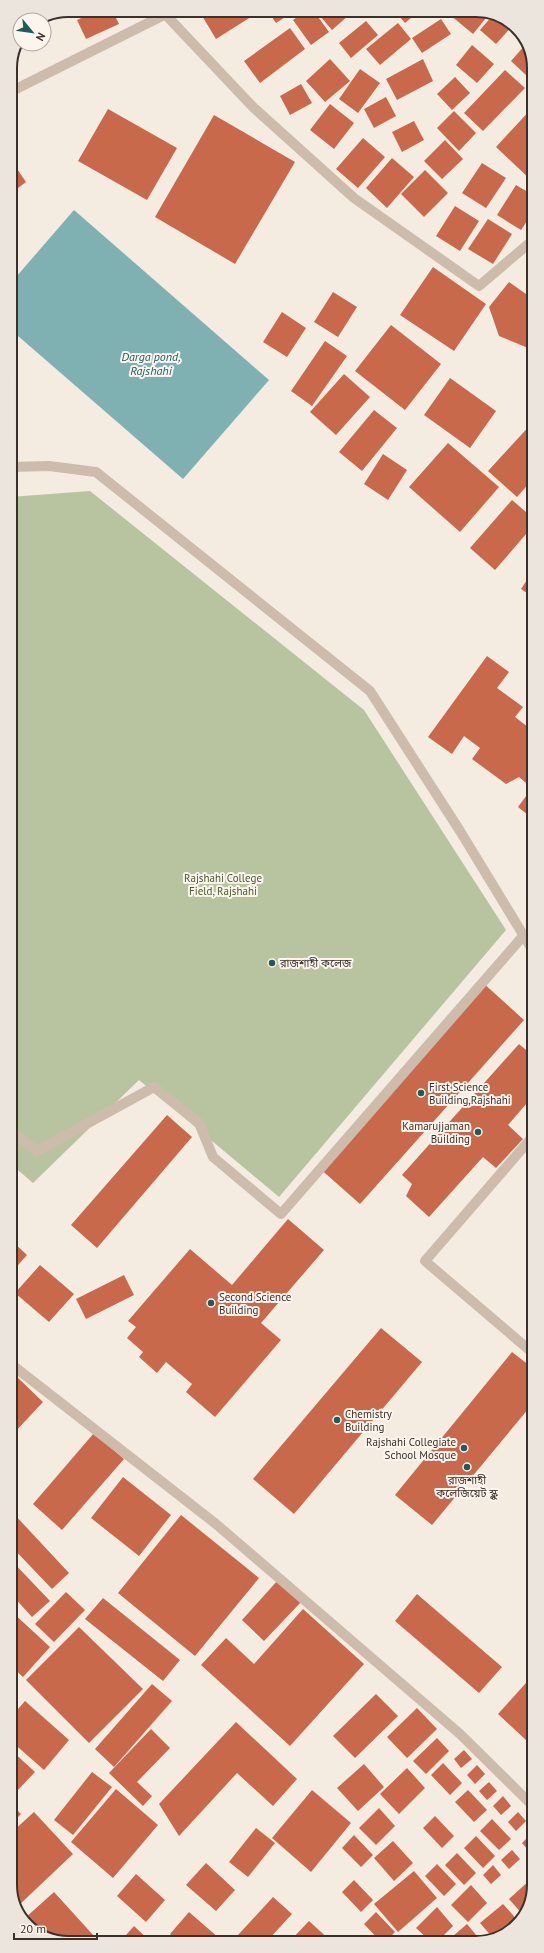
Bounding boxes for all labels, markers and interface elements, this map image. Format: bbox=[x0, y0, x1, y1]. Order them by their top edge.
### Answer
north arrow bbox=[12, 12, 52, 52]
text: N bbox=[33, 30, 49, 43]
water label: Darga pond, Rajshahi bbox=[121, 349, 181, 378]
park label: Rajshahi College Field, Rajshahi bbox=[184, 871, 262, 898]
place label: রাজশাহী কলেজ bbox=[279, 956, 352, 970]
marker: রাজশাহী কলেজ bbox=[267, 958, 277, 968]
place label: First Science Building,Rajshahi bbox=[429, 1080, 511, 1107]
marker: First Science Building,Rajshahi bbox=[416, 1088, 426, 1098]
place label: Kamarujjaman Building bbox=[402, 1119, 470, 1146]
marker: Kamarujjaman Building bbox=[473, 1127, 483, 1137]
place label: Second Science Building bbox=[219, 1290, 292, 1317]
marker: Second Science Building bbox=[206, 1298, 216, 1308]
place label: Chemistry Building bbox=[345, 1407, 393, 1434]
marker: Chemistry Building bbox=[332, 1415, 342, 1425]
place label: Rajshahi Collegiate School Mosque bbox=[366, 1435, 456, 1462]
marker: Rajshahi Collegiate School Mosque bbox=[459, 1443, 469, 1453]
marker: রাজশাহী কলেজিয়েট স্কুল bbox=[462, 1462, 472, 1472]
place label: রাজশাহী কলেজিয়েট স্কুল bbox=[435, 1473, 498, 1500]
scale bar bbox=[14, 1915, 97, 1941]
text: 20 m bbox=[20, 1921, 46, 1936]

